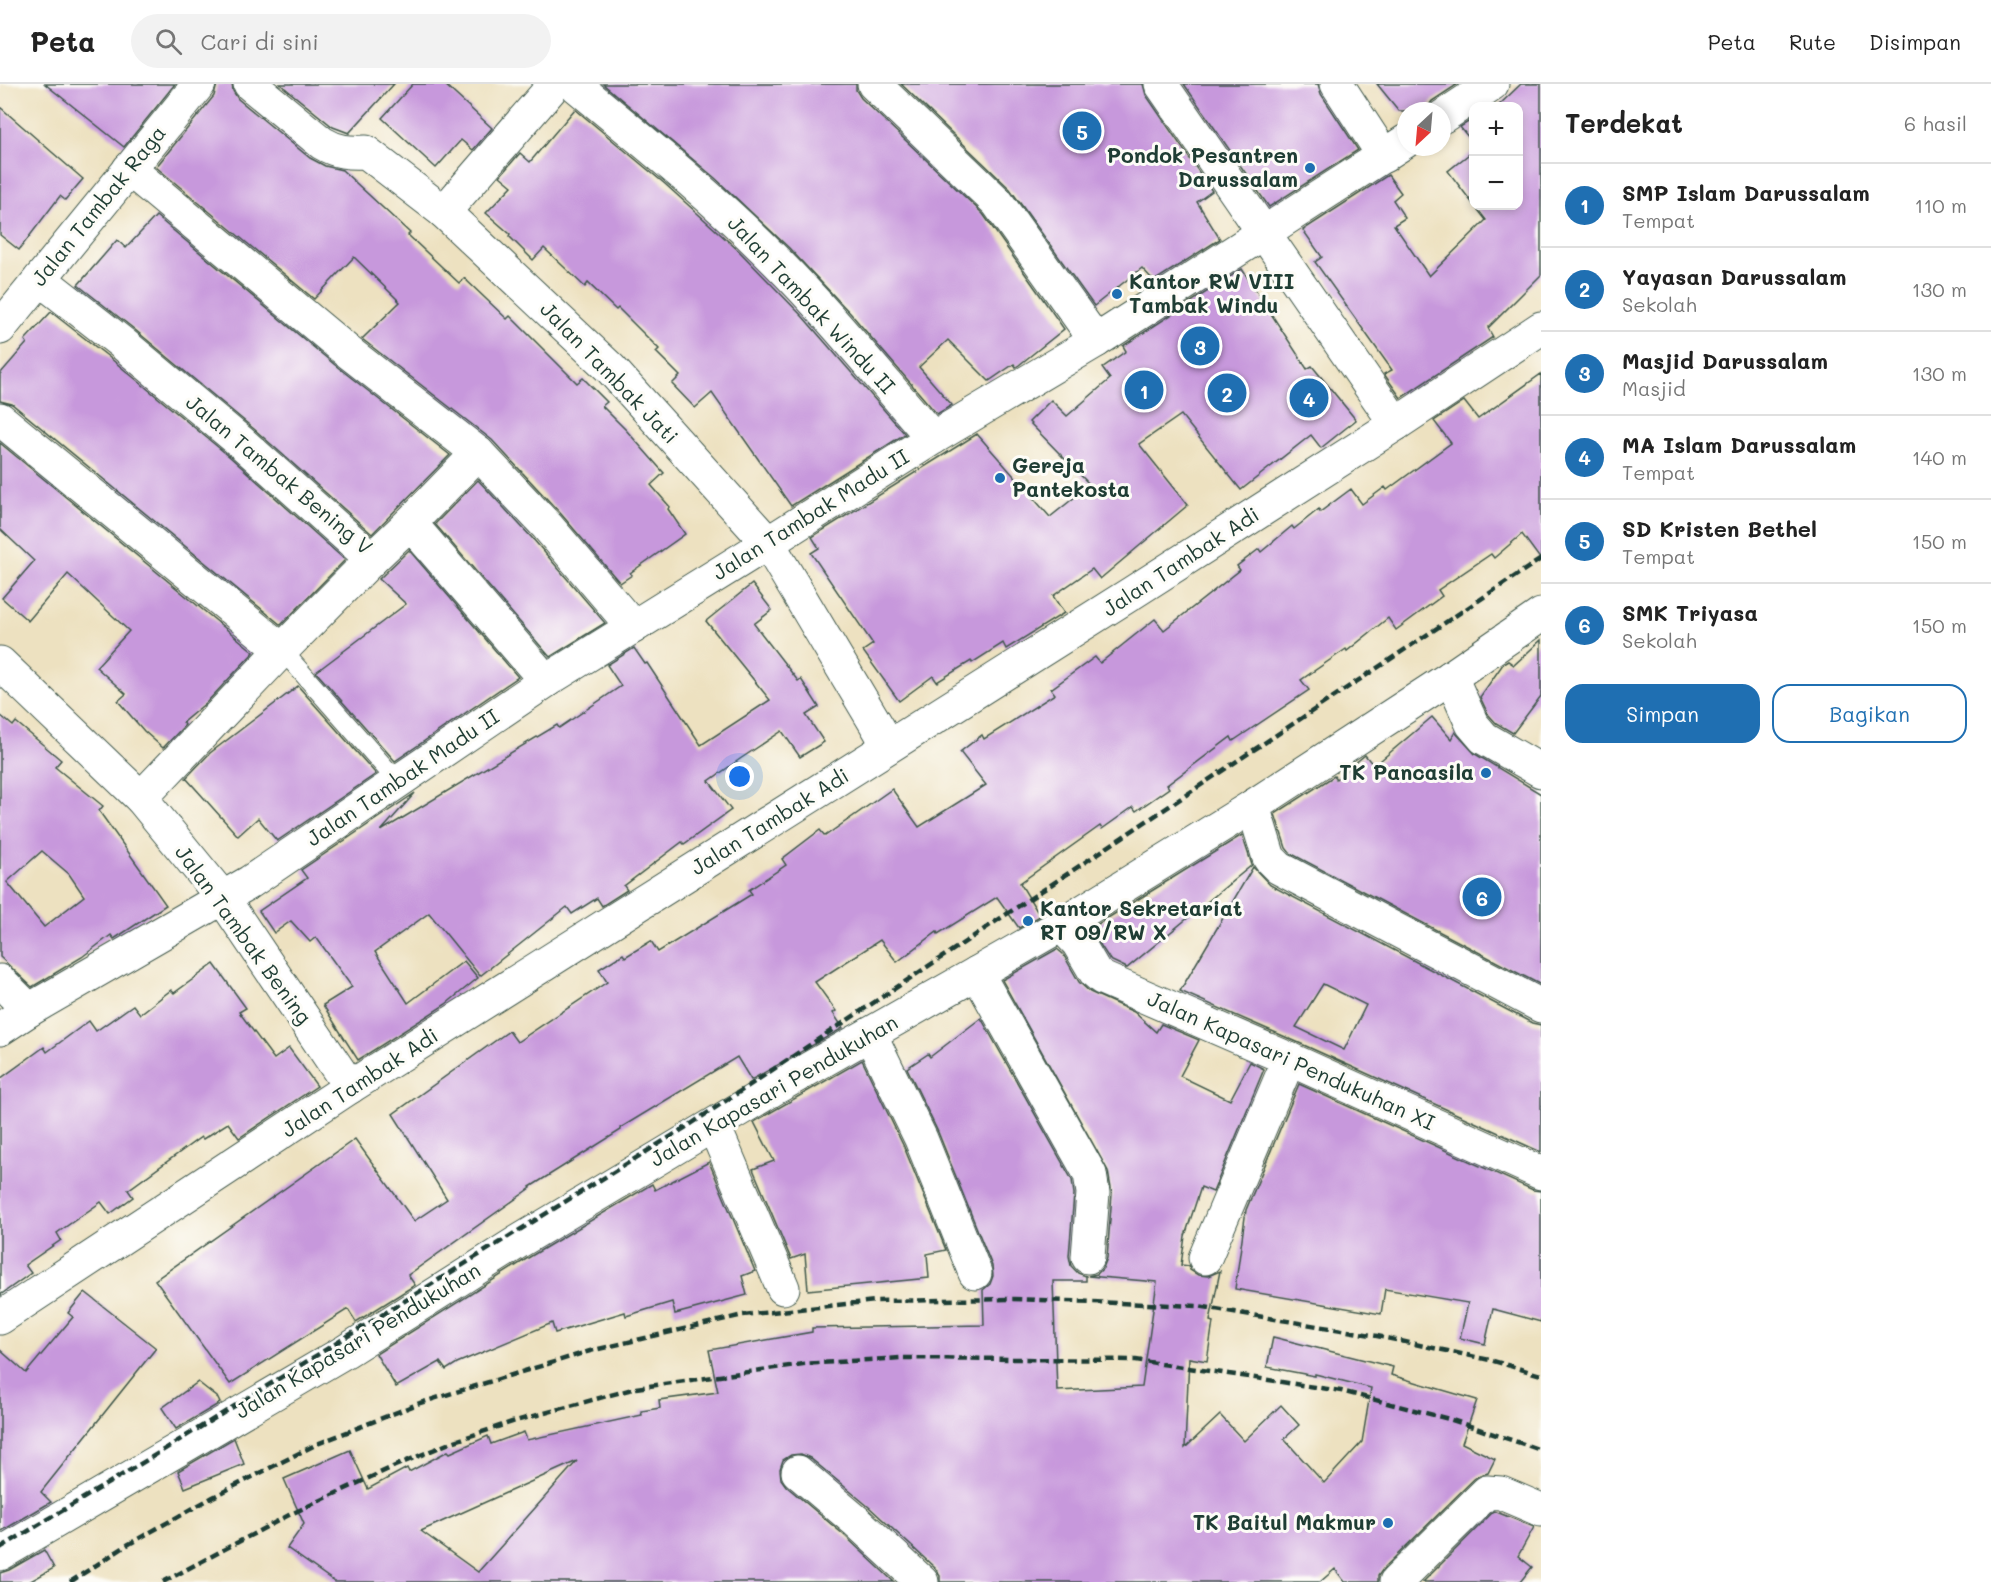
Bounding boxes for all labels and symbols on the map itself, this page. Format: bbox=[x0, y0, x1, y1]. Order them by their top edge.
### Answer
north arrow bbox=[1397, 102, 1451, 156]
pin: 5 bbox=[1062, 108, 1102, 154]
street label: Jalan Tambak Raga bbox=[25, 119, 171, 291]
place label: Pondok Pesantren Darussalam bbox=[1107, 141, 1298, 192]
marker: Pondok Pesantren Darussalam bbox=[1303, 161, 1317, 175]
street label: Jalan Tambak Windu II bbox=[723, 209, 902, 399]
place label: Kantor RW VIII Tambak Windu bbox=[1129, 267, 1294, 318]
marker: Kantor RW VIII Tambak Windu bbox=[1110, 287, 1124, 301]
street label: Jalan Tambak Jati bbox=[535, 295, 685, 449]
pin: 3 bbox=[1180, 324, 1220, 368]
pin: 1 bbox=[1124, 368, 1164, 412]
pin: 2 bbox=[1208, 370, 1246, 416]
pin: 4 bbox=[1290, 376, 1328, 420]
street label: Jalan Tambak Bening V bbox=[181, 388, 379, 560]
street label: Jalan Tambak Madu II bbox=[707, 442, 914, 585]
place label: Gereja Pantekosta bbox=[1012, 451, 1130, 502]
marker: Gereja Pantekosta bbox=[993, 471, 1007, 485]
street label: Jalan Tambak Adi bbox=[1097, 500, 1264, 621]
street label: Jalan Tambak Madu II bbox=[301, 702, 504, 851]
place label: TK Pancasila bbox=[1339, 758, 1474, 785]
street label: Jalan Tambak Adi bbox=[685, 761, 853, 880]
your location bbox=[725, 762, 754, 791]
marker: TK Pancasila bbox=[1479, 766, 1493, 780]
street label: Jalan Tambak Bening bbox=[170, 839, 318, 1029]
pin: 6 bbox=[1462, 874, 1502, 920]
place label: Kantor Sekretariat RT 09/RW X bbox=[1040, 894, 1242, 945]
marker: Kantor Sekretariat RT 09/RW X bbox=[1021, 914, 1035, 928]
street label: Jalan Kapasari Pendukuhan XI bbox=[1144, 984, 1439, 1135]
street label: Jalan Kapasari Pendukuhan bbox=[645, 1008, 902, 1172]
street label: Jalan Tambak Adi bbox=[276, 1021, 443, 1142]
street label: Jalan Kapasari Pendukuhan bbox=[230, 1256, 485, 1424]
place label: TK Baitul Makmur bbox=[1193, 1508, 1376, 1535]
marker: TK Baitul Makmur bbox=[1381, 1516, 1395, 1530]

